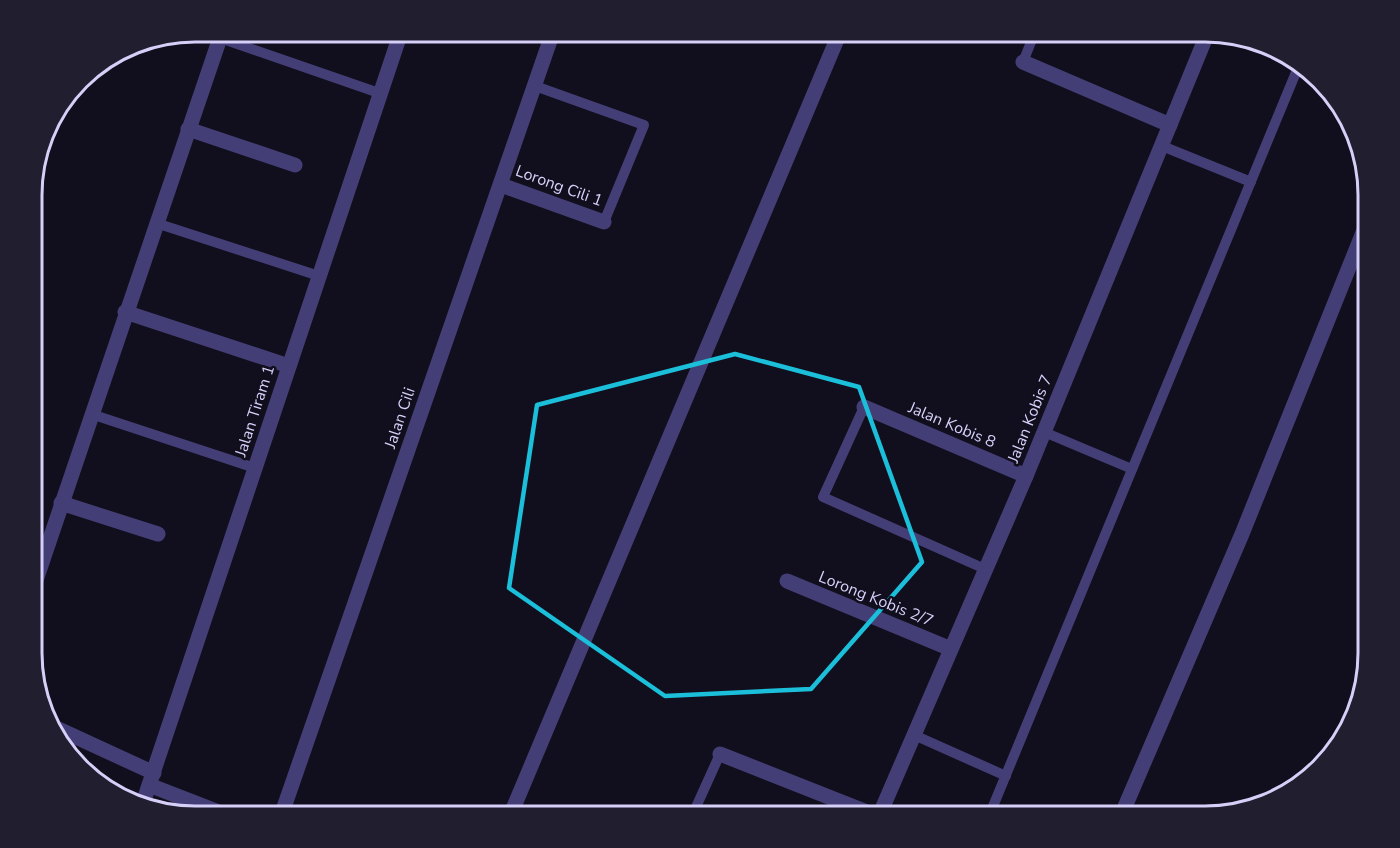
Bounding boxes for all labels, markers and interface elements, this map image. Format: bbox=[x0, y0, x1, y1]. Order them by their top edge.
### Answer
street label: Lorong Cili 1 bbox=[512, 160, 606, 212]
street label: Jalan Tiram 1 bbox=[230, 362, 280, 461]
street label: Jalan Kobis 7 bbox=[1002, 372, 1058, 467]
street label: Jalan Cili bbox=[379, 385, 421, 452]
street label: Jalan Kobis 8 bbox=[904, 396, 999, 453]
street label: Lorong Kobis 2/7 bbox=[815, 566, 937, 632]

